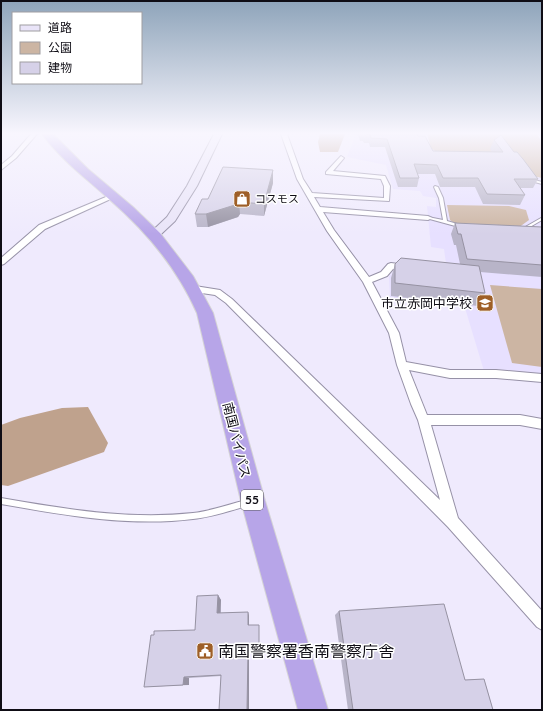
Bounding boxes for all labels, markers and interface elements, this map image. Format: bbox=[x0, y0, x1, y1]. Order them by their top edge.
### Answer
legend bbox=[12, 12, 142, 84]
text: 道路 bbox=[48, 20, 72, 35]
text: 公園 bbox=[48, 40, 72, 55]
text: 建物 bbox=[48, 60, 72, 75]
shop icon: コスモス bbox=[232, 189, 252, 209]
place label: コスモス bbox=[255, 192, 299, 205]
school or university icon: 市立赤岡中学校 bbox=[475, 293, 495, 313]
place label: 市立赤岡中学校 bbox=[381, 295, 472, 311]
street label: 南国バイパス bbox=[220, 400, 254, 480]
road number: 55 bbox=[241, 490, 263, 510]
public building icon: 南国警察署香南警察庁舎 bbox=[195, 641, 215, 661]
place label: 南国警察署香南警察庁舎 bbox=[218, 641, 394, 660]

